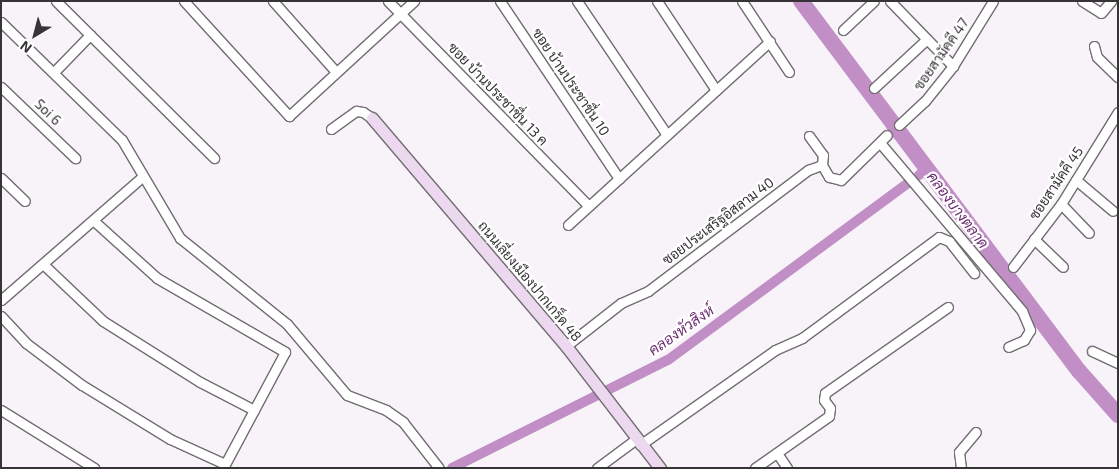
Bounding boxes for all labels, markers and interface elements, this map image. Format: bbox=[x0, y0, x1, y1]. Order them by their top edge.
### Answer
north arrow bbox=[10, 10, 60, 60]
street label: ซอยสามัคคี 47 bbox=[910, 15, 972, 93]
street label: ซอย บ้านประชาชื่น 10 bbox=[529, 25, 613, 139]
text: N bbox=[17, 38, 35, 57]
street label: ซอย บ้านประชาชื่น 13 ค bbox=[444, 39, 552, 149]
street label: Soi 6 bbox=[31, 95, 65, 129]
street label: ซอยสามัคคี 45 bbox=[1025, 143, 1087, 223]
water label: คลองบางตลาด bbox=[923, 168, 993, 252]
street label: ซอยประเสริฐอิสลาม 40 bbox=[659, 174, 777, 268]
street label: ถนนเลี่ยงเมืองปากเกร็ด 48 bbox=[475, 217, 585, 345]
water label: คลองหัวสิงห์ bbox=[645, 301, 717, 359]

